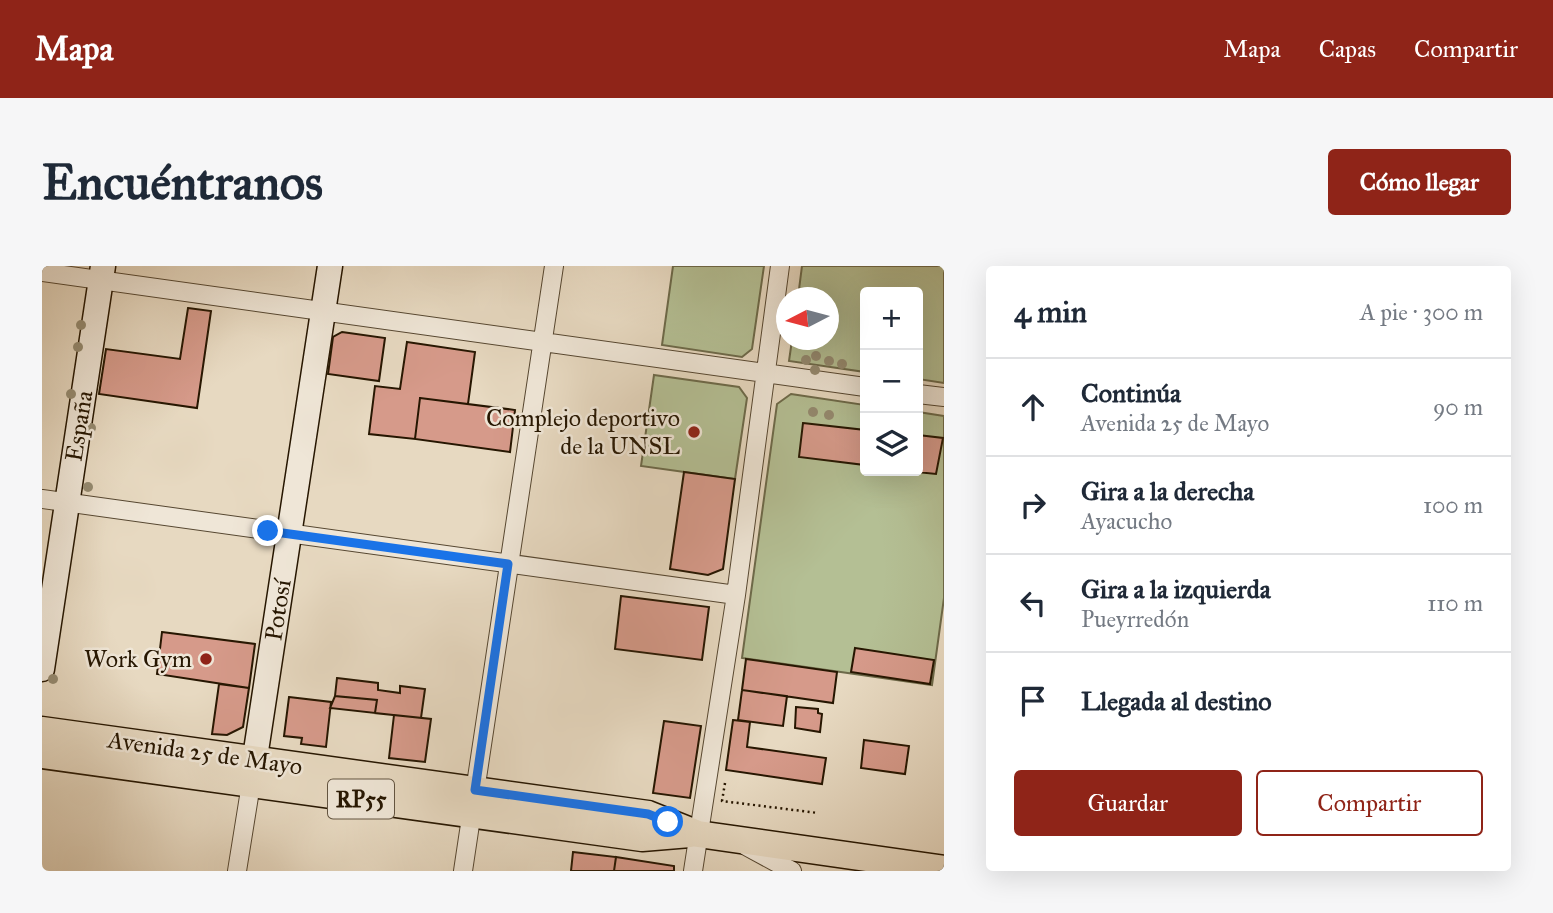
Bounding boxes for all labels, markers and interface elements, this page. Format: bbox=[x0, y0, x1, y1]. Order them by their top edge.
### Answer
text: Mapa bbox=[35, 29, 113, 69]
text: Mapa bbox=[1224, 34, 1281, 64]
text: Capas bbox=[1319, 34, 1376, 64]
text: Compartir bbox=[1414, 34, 1518, 64]
button: Cómo llegar bbox=[1328, 149, 1511, 215]
text: Encuéntranos bbox=[42, 153, 323, 212]
north arrow bbox=[776, 287, 839, 350]
map controls bbox=[860, 287, 923, 476]
button: + bbox=[860, 287, 923, 350]
text: 4 min bbox=[1014, 294, 1087, 330]
text: A pie · 300 m bbox=[1360, 298, 1483, 326]
button: − bbox=[860, 350, 923, 413]
text: Continúa bbox=[1081, 377, 1181, 409]
street label: España bbox=[59, 388, 100, 464]
icon: ahead bbox=[1014, 388, 1052, 426]
text: 90 m bbox=[1433, 393, 1483, 421]
place label: Complejo deportivo de la UNSL bbox=[486, 403, 680, 461]
text: Avenida 25 de Mayo bbox=[1081, 409, 1269, 437]
button: layers bbox=[860, 413, 923, 476]
marker: Complejo deportivo de la UNSL bbox=[686, 424, 702, 440]
text: Gira a la derecha bbox=[1081, 475, 1254, 507]
icon: right bbox=[1014, 486, 1052, 524]
text: 100 m bbox=[1423, 491, 1483, 519]
text: Ayacucho bbox=[1081, 507, 1172, 535]
route end bbox=[252, 515, 283, 546]
text: Gira a la izquierda bbox=[1081, 573, 1271, 605]
street label: Potosí bbox=[258, 576, 298, 643]
icon: left bbox=[1014, 584, 1052, 622]
text: 110 m bbox=[1427, 589, 1483, 617]
text: Pueyrredón bbox=[1081, 605, 1189, 633]
place label: Work Gym bbox=[84, 644, 192, 674]
marker: Work Gym bbox=[198, 651, 214, 667]
icon: arrive bbox=[1014, 682, 1052, 720]
text: Llegada al destino bbox=[1081, 685, 1272, 717]
street label: Avenida 25 de Mayo bbox=[105, 724, 304, 782]
button: Guardar bbox=[1014, 770, 1242, 836]
button: Compartir bbox=[1256, 770, 1483, 836]
road number: RP55 bbox=[328, 779, 394, 818]
route start bbox=[652, 806, 683, 837]

